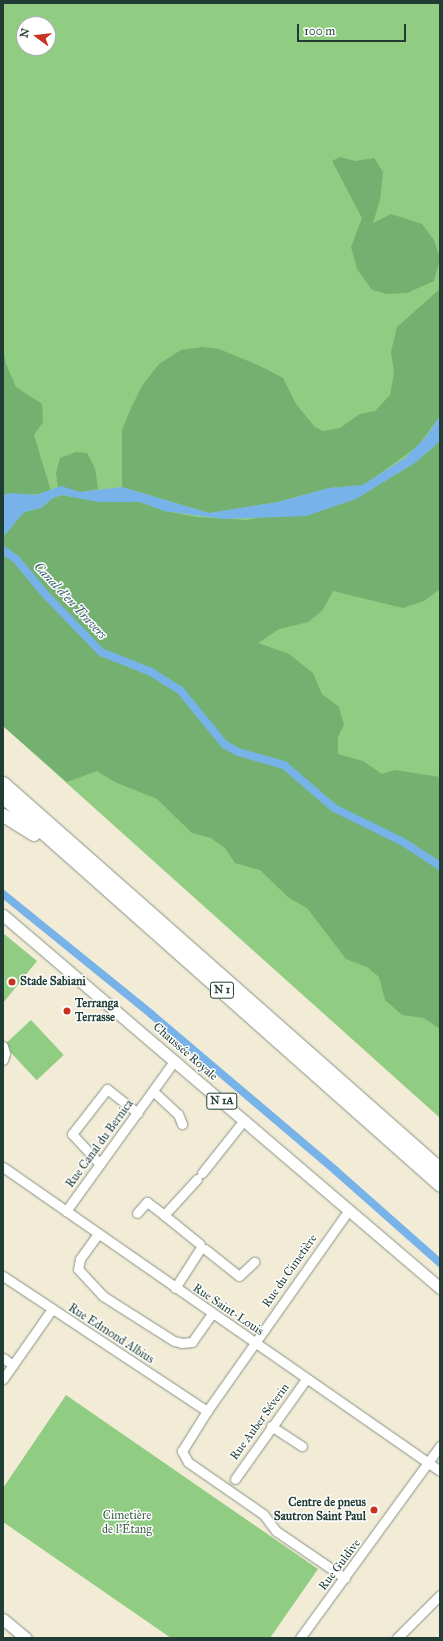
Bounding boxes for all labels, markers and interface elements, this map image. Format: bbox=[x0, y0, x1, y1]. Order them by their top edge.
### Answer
north arrow bbox=[16, 16, 56, 56]
scale bar bbox=[299, 16, 408, 42]
text: 100 m bbox=[304, 24, 335, 38]
text: N bbox=[17, 27, 32, 39]
water label: Canal d'en Travers bbox=[30, 559, 110, 643]
place label: Stade Sabiani bbox=[20, 975, 86, 989]
marker: Stade Sabiani bbox=[7, 977, 17, 987]
road number: N 1 bbox=[209, 981, 235, 999]
place label: Terranga Terrasse bbox=[75, 997, 118, 1025]
marker: Terranga Terrasse bbox=[62, 1006, 72, 1016]
street label: Chaussée Royale bbox=[150, 1020, 220, 1084]
road number: N 1A bbox=[206, 1092, 238, 1110]
street label: Rue Canal du Bernica bbox=[63, 1097, 137, 1191]
street label: Rue du Cimetière bbox=[260, 1232, 320, 1310]
street label: Rue Saint-Louis bbox=[190, 1281, 266, 1339]
street label: Rue Edmond Albius bbox=[65, 1301, 157, 1367]
street label: Rue Auber Séverin bbox=[227, 1381, 293, 1463]
place label: Centre de pneus Sautron Saint Paul bbox=[274, 1496, 366, 1524]
marker: Centre de pneus Sautron Saint Paul bbox=[369, 1505, 379, 1515]
park label: Cimetière de l'Étang bbox=[102, 1509, 152, 1537]
street label: Rue Guldive bbox=[316, 1537, 364, 1593]

